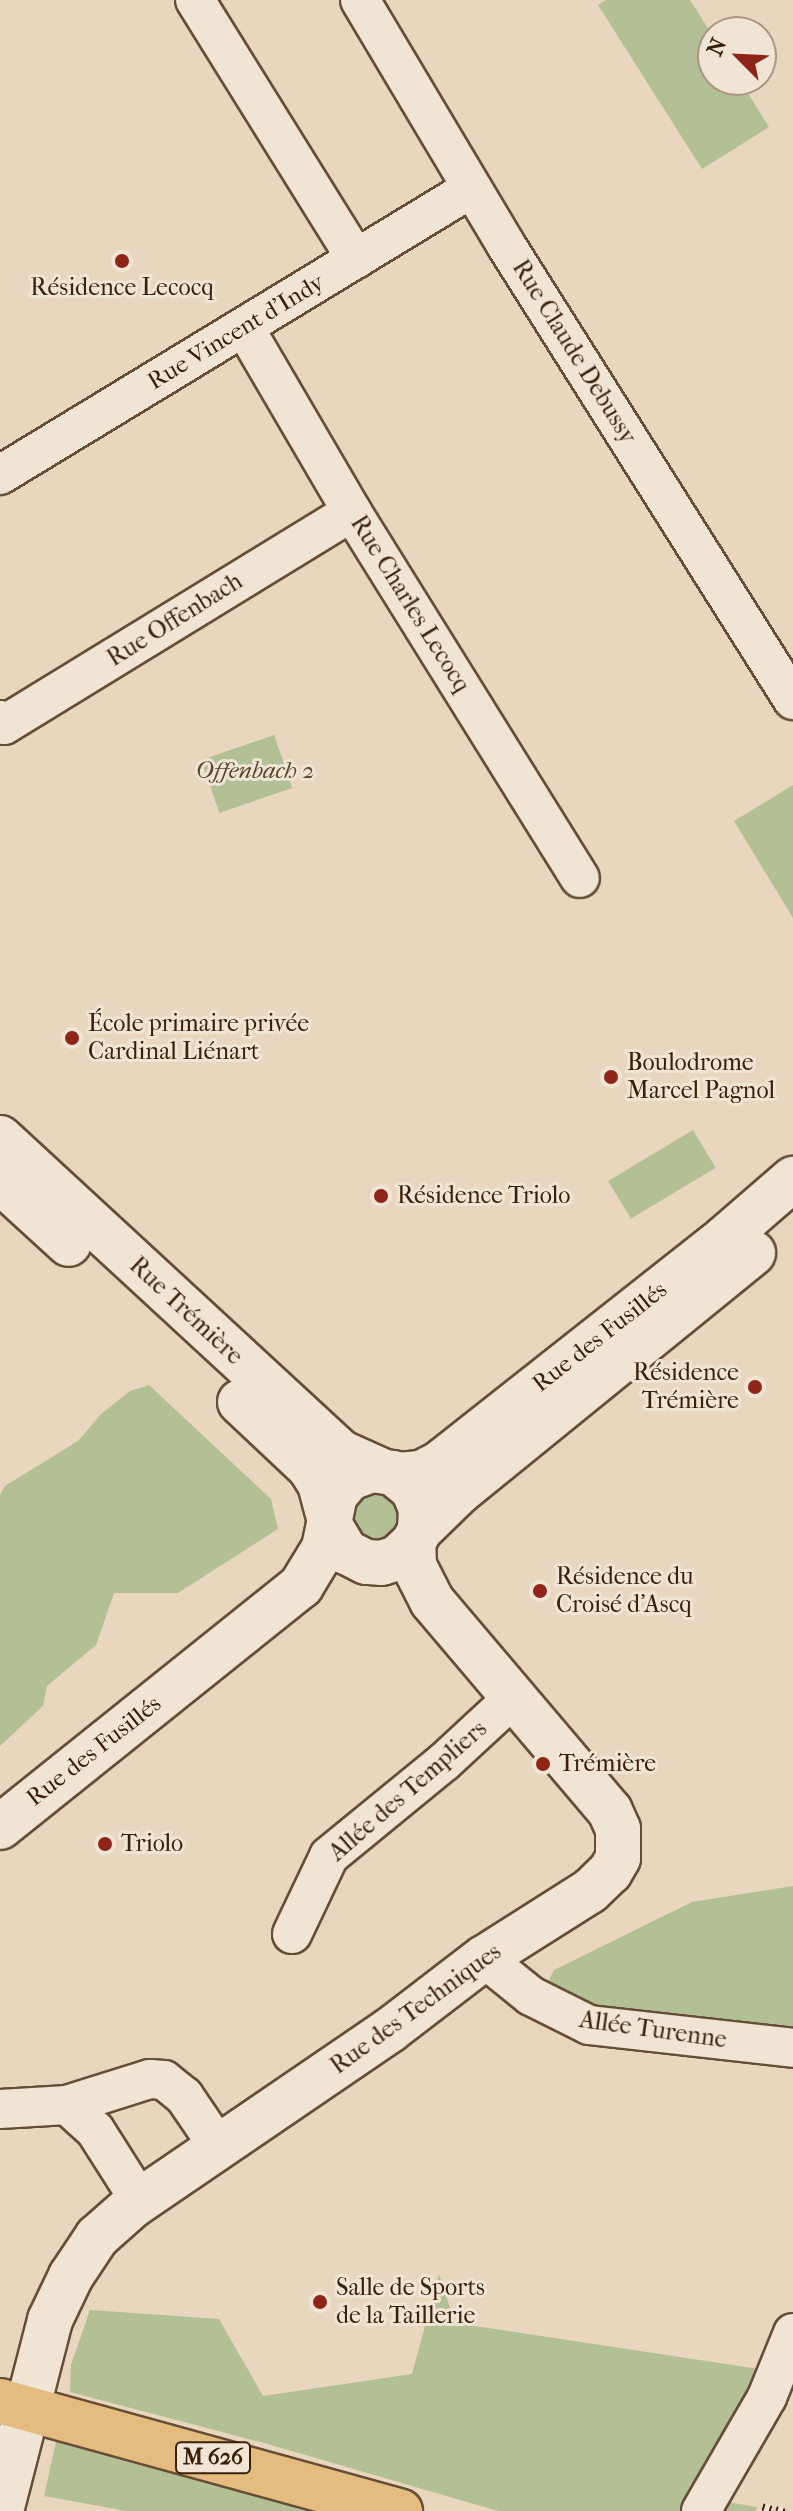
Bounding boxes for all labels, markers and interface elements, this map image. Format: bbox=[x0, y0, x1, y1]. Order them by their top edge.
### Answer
north arrow bbox=[697, 16, 777, 96]
text: N bbox=[702, 34, 732, 60]
marker: Résidence Lecocq bbox=[113, 252, 131, 270]
street label: Rue Claude Debussy bbox=[506, 255, 642, 449]
street label: Rue Vincent d'Indy bbox=[143, 268, 329, 396]
place label: Résidence Lecocq bbox=[30, 274, 214, 302]
street label: Rue Charles Lecocq bbox=[344, 510, 476, 698]
street label: Rue Offenbach bbox=[102, 567, 248, 673]
park label: Offenbach 2 bbox=[196, 757, 314, 785]
place label: École primaire privée Cardinal Liénart bbox=[88, 1010, 309, 1066]
marker: École primaire privée Cardinal Liénart bbox=[63, 1029, 81, 1047]
place label: Boulodrome Marcel Pagnol bbox=[627, 1049, 775, 1105]
marker: Boulodrome Marcel Pagnol bbox=[602, 1068, 620, 1086]
place label: Résidence Triolo bbox=[397, 1182, 570, 1210]
marker: Résidence Triolo bbox=[372, 1187, 390, 1205]
street label: Rue Trémière bbox=[123, 1251, 249, 1371]
street label: Rue des Fusillés bbox=[527, 1276, 673, 1398]
place label: Résidence Trémière bbox=[633, 1359, 739, 1415]
marker: Résidence Trémière bbox=[746, 1378, 764, 1396]
place label: Résidence du Croisé d'Ascq bbox=[556, 1563, 694, 1619]
marker: Résidence du Croisé d'Ascq bbox=[531, 1582, 549, 1600]
street label: Rue des Fusillés bbox=[21, 1690, 167, 1812]
street label: Allée des Templiers bbox=[323, 1715, 493, 1867]
place label: Trémière bbox=[559, 1750, 656, 1778]
marker: Trémière bbox=[534, 1755, 552, 1773]
place label: Triolo bbox=[121, 1830, 183, 1858]
marker: Triolo bbox=[96, 1835, 114, 1853]
street label: Rue des Techniques bbox=[325, 1937, 507, 2081]
street label: Allée Turenne bbox=[578, 2005, 728, 2055]
place label: Salle de Sports de la Taillerie bbox=[336, 2274, 485, 2330]
marker: Salle de Sports de la Taillerie bbox=[311, 2293, 329, 2311]
road number: M 626 bbox=[175, 2440, 251, 2476]

